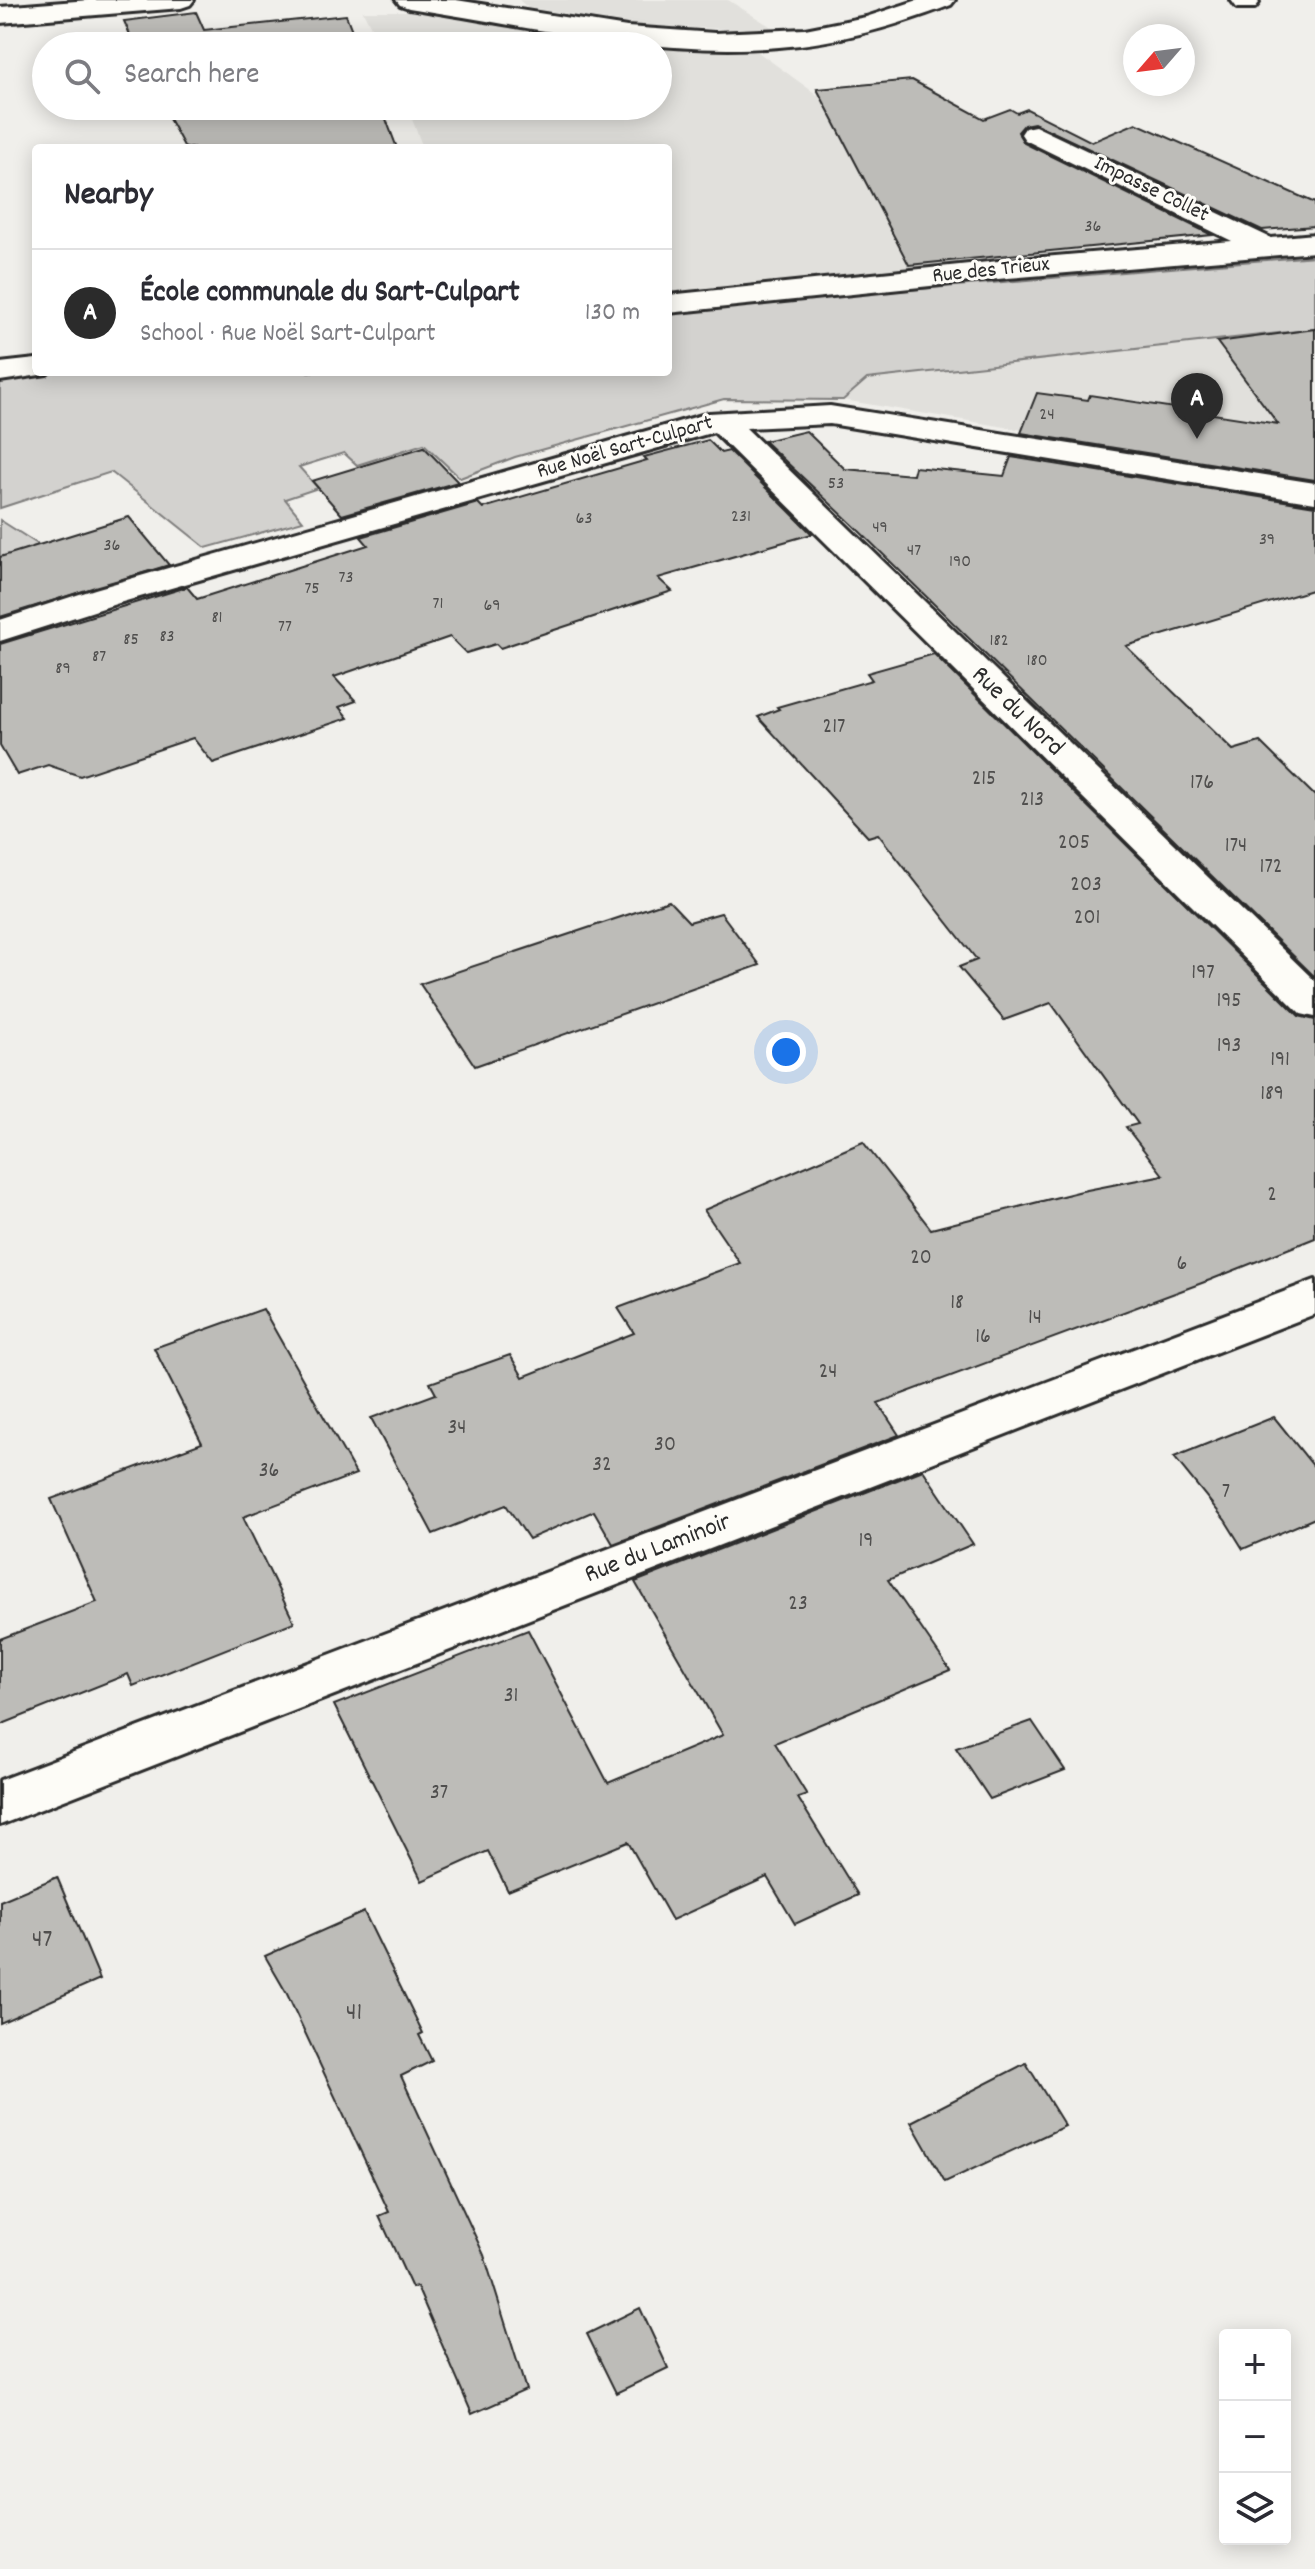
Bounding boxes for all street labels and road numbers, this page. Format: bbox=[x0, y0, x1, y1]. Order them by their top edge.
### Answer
street label: Impasse Collet bbox=[1088, 149, 1214, 231]
street label: Rue des Trieux bbox=[931, 249, 1051, 293]
street label: Rue Noël Sart-Culpart bbox=[534, 408, 716, 488]
street label: Rue du Nord bbox=[962, 658, 1072, 766]
street label: Rue du Laminoir bbox=[579, 1504, 737, 1594]

